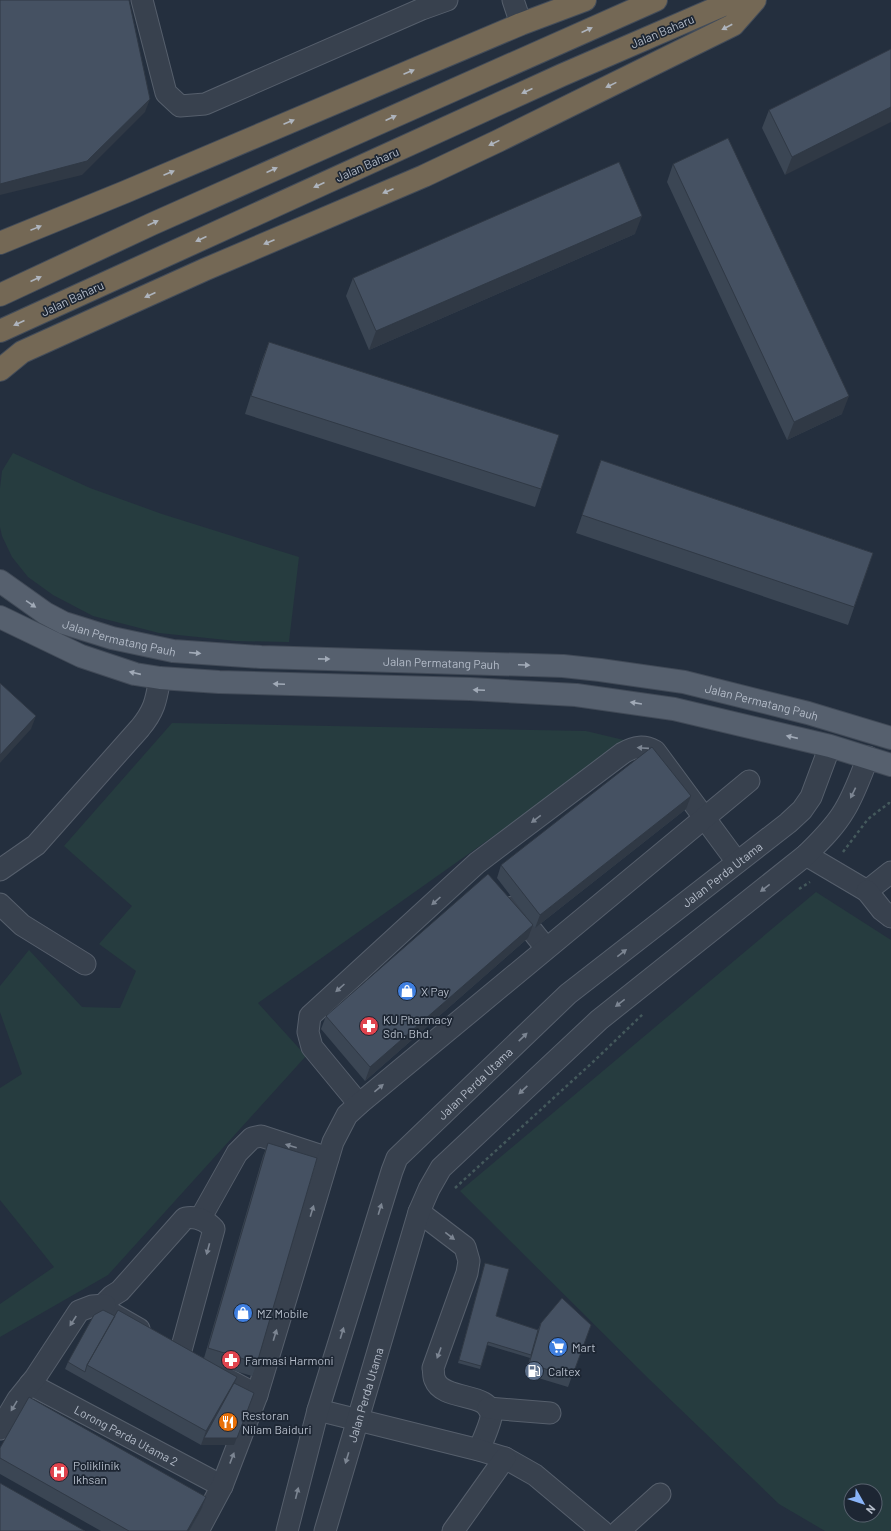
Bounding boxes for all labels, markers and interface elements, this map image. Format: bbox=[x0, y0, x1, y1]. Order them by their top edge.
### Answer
street label: Jalan Baharu bbox=[628, 11, 696, 51]
one-way arrow bbox=[722, 24, 733, 31]
one-way arrow bbox=[581, 27, 593, 33]
one-way arrow bbox=[403, 68, 415, 74]
one-way arrow bbox=[605, 82, 617, 88]
one-way arrow bbox=[521, 88, 532, 94]
one-way arrow bbox=[385, 114, 397, 120]
one-way arrow bbox=[283, 119, 294, 125]
one-way arrow bbox=[489, 140, 500, 146]
street label: Jalan Baharu bbox=[333, 144, 401, 184]
one-way arrow bbox=[266, 167, 278, 174]
one-way arrow bbox=[164, 170, 175, 176]
one-way arrow bbox=[313, 182, 325, 188]
one-way arrow bbox=[382, 189, 394, 195]
one-way arrow bbox=[148, 220, 160, 226]
one-way arrow bbox=[31, 225, 43, 231]
one-way arrow bbox=[195, 236, 206, 242]
one-way arrow bbox=[262, 240, 274, 246]
one-way arrow bbox=[30, 275, 42, 281]
street label: Jalan Baharu bbox=[38, 277, 106, 319]
one-way arrow bbox=[143, 292, 155, 298]
one-way arrow bbox=[12, 320, 24, 326]
one-way arrow bbox=[26, 600, 37, 608]
street label: Jalan Permatang Pauh bbox=[61, 616, 177, 658]
one-way arrow bbox=[189, 649, 201, 656]
street label: Jalan Permatang Pauh bbox=[383, 654, 500, 671]
one-way arrow bbox=[318, 655, 330, 662]
one-way arrow bbox=[518, 661, 530, 668]
one-way arrow bbox=[129, 670, 141, 676]
one-way arrow bbox=[273, 681, 285, 688]
street label: Jalan Permatang Pauh bbox=[704, 681, 820, 723]
one-way arrow bbox=[473, 686, 485, 693]
one-way arrow bbox=[630, 700, 642, 706]
one-way arrow bbox=[786, 734, 798, 740]
one-way arrow bbox=[637, 744, 649, 751]
one-way arrow bbox=[850, 788, 856, 799]
one-way arrow bbox=[531, 814, 542, 823]
street label: Jalan Perda Utama bbox=[679, 839, 765, 910]
one-way arrow bbox=[760, 883, 771, 892]
one-way arrow bbox=[431, 896, 441, 906]
one-way arrow bbox=[616, 948, 627, 957]
shop icon: X Pay bbox=[396, 980, 418, 1002]
one-way arrow bbox=[334, 984, 345, 993]
place label: X Pay bbox=[421, 984, 450, 998]
one-way arrow bbox=[614, 999, 625, 1008]
place label: KU Pharmacy Sdn. Bhd. bbox=[383, 1012, 453, 1040]
pharmacy icon: KU Pharmacy Sdn. Bhd. bbox=[358, 1015, 380, 1037]
one-way arrow bbox=[518, 1032, 528, 1042]
street label: Jalan Perda Utama bbox=[435, 1044, 515, 1122]
one-way arrow bbox=[373, 1083, 384, 1092]
one-way arrow bbox=[518, 1085, 528, 1095]
one-way arrow bbox=[284, 1143, 296, 1149]
one-way arrow bbox=[377, 1202, 383, 1214]
one-way arrow bbox=[309, 1204, 315, 1216]
one-way arrow bbox=[444, 1231, 455, 1240]
one-way arrow bbox=[205, 1244, 211, 1256]
shop icon: MZ Mobile bbox=[232, 1302, 254, 1324]
place label: MZ Mobile bbox=[257, 1306, 308, 1320]
one-way arrow bbox=[69, 1315, 76, 1327]
one-way arrow bbox=[339, 1327, 345, 1339]
one-way arrow bbox=[272, 1329, 278, 1341]
supermarket icon: Mart bbox=[547, 1336, 569, 1358]
place label: Mart bbox=[572, 1340, 596, 1354]
street label: Jalan Perda Utama bbox=[345, 1346, 386, 1444]
one-way arrow bbox=[435, 1347, 441, 1359]
pharmacy icon: Farmasi Harmoni bbox=[220, 1349, 242, 1371]
place label: Farmasi Harmoni bbox=[245, 1353, 333, 1367]
fuel station icon: Caltex bbox=[523, 1360, 545, 1382]
place label: Caltex bbox=[548, 1364, 581, 1378]
one-way arrow bbox=[10, 1400, 17, 1412]
street label: Lorong Perda Utama 2 bbox=[72, 1402, 181, 1468]
place label: Restoran Nilam Baiduri bbox=[242, 1408, 311, 1436]
restaurant icon: Restoran Nilam Baiduri bbox=[217, 1411, 239, 1433]
one-way arrow bbox=[230, 1452, 236, 1464]
one-way arrow bbox=[344, 1452, 350, 1464]
place label: Poliklinik Ikhsan bbox=[73, 1458, 120, 1486]
hospital icon: Poliklinik Ikhsan bbox=[48, 1461, 70, 1483]
north arrow bbox=[843, 1483, 883, 1523]
one-way arrow bbox=[294, 1487, 300, 1499]
text: N bbox=[864, 1503, 879, 1517]

